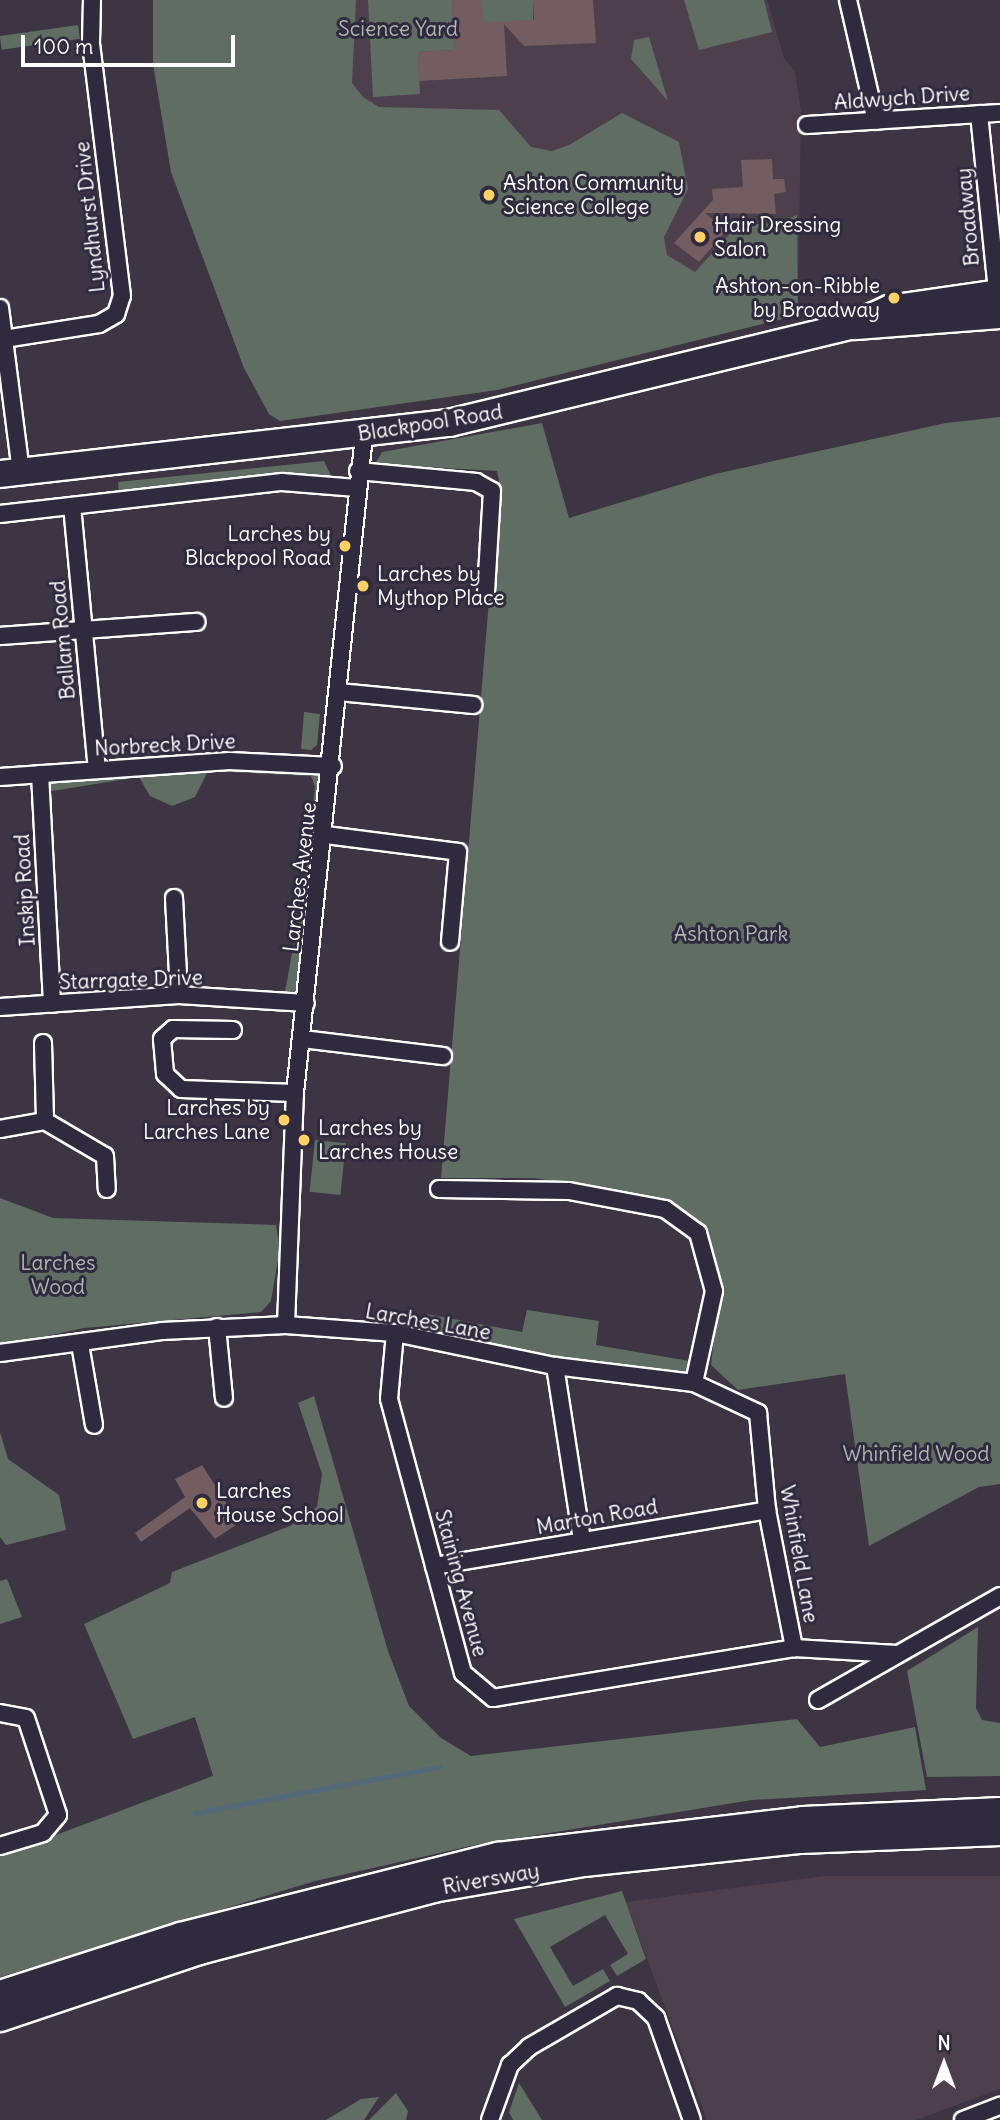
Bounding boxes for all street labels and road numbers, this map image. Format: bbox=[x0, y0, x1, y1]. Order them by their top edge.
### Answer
street label: Aldwych Drive bbox=[833, 81, 971, 115]
street label: Lyndhurst Drive bbox=[70, 140, 110, 294]
street label: Broadway bbox=[951, 167, 985, 267]
street label: Blackpool Road bbox=[356, 399, 504, 447]
street label: Ballam Road bbox=[45, 579, 81, 701]
street label: Norbreck Drive bbox=[94, 729, 236, 761]
street label: Larches Avenue bbox=[278, 801, 322, 953]
street label: Inskip Road bbox=[9, 833, 41, 947]
street label: Starrgate Drive bbox=[59, 965, 203, 995]
street label: Larches Lane bbox=[363, 1299, 493, 1345]
street label: Whinfield Lane bbox=[774, 1483, 824, 1625]
street label: Marton Road bbox=[534, 1494, 660, 1540]
street label: Staining Avenue bbox=[429, 1507, 493, 1659]
street label: Riversway bbox=[441, 1858, 541, 1900]

